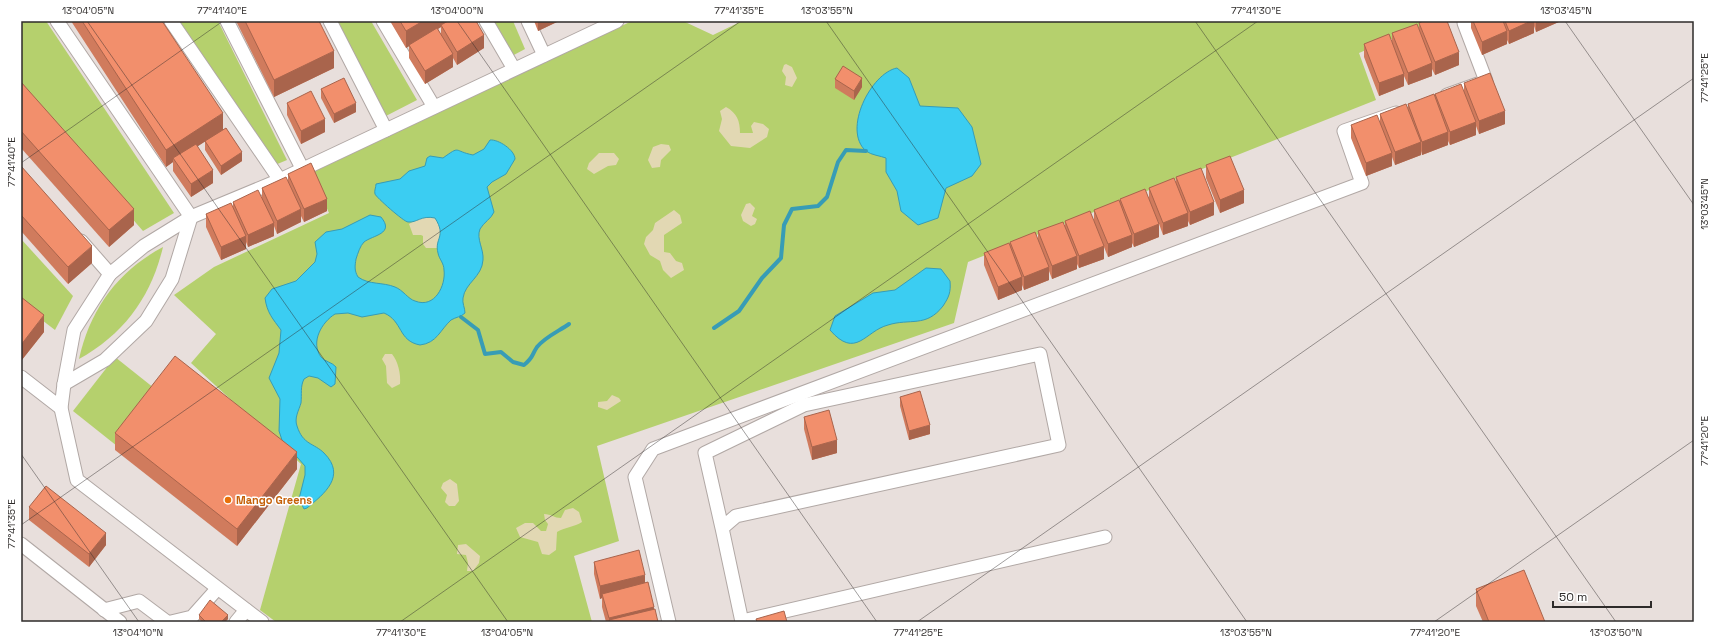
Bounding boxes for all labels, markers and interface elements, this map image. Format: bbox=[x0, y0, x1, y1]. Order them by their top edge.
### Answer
text: 13°04'05"N bbox=[62, 4, 114, 17]
text: 77°41'40"E bbox=[197, 4, 247, 17]
text: 13°04'00"N bbox=[431, 4, 483, 17]
text: 77°41'35"E bbox=[714, 4, 764, 17]
text: 13°03'55"N bbox=[801, 4, 853, 17]
text: 77°41'30"E bbox=[1231, 4, 1281, 17]
text: 13°03'45"N bbox=[1540, 4, 1592, 17]
text: 77°41'25"E bbox=[1698, 53, 1711, 103]
text: 77°41'40"E bbox=[5, 137, 18, 187]
text: 13°03'45"N bbox=[1698, 178, 1711, 230]
text: 77°41'20"E bbox=[1698, 416, 1711, 466]
place label: Mango Greens bbox=[236, 493, 312, 507]
marker: Mango Greens bbox=[223, 495, 233, 505]
text: 77°41'35"E bbox=[5, 499, 18, 549]
scale bar bbox=[1553, 583, 1651, 609]
text: 50 m bbox=[1559, 589, 1587, 605]
text: 13°04'10"N bbox=[113, 626, 163, 639]
text: 77°41'30"E bbox=[376, 626, 426, 639]
text: 13°04'05"N bbox=[481, 626, 533, 639]
text: 77°41'25"E bbox=[893, 626, 943, 639]
text: 13°03'55"N bbox=[1220, 626, 1272, 639]
text: 77°41'20"E bbox=[1410, 626, 1460, 639]
text: 13°03'50"N bbox=[1590, 626, 1642, 639]

